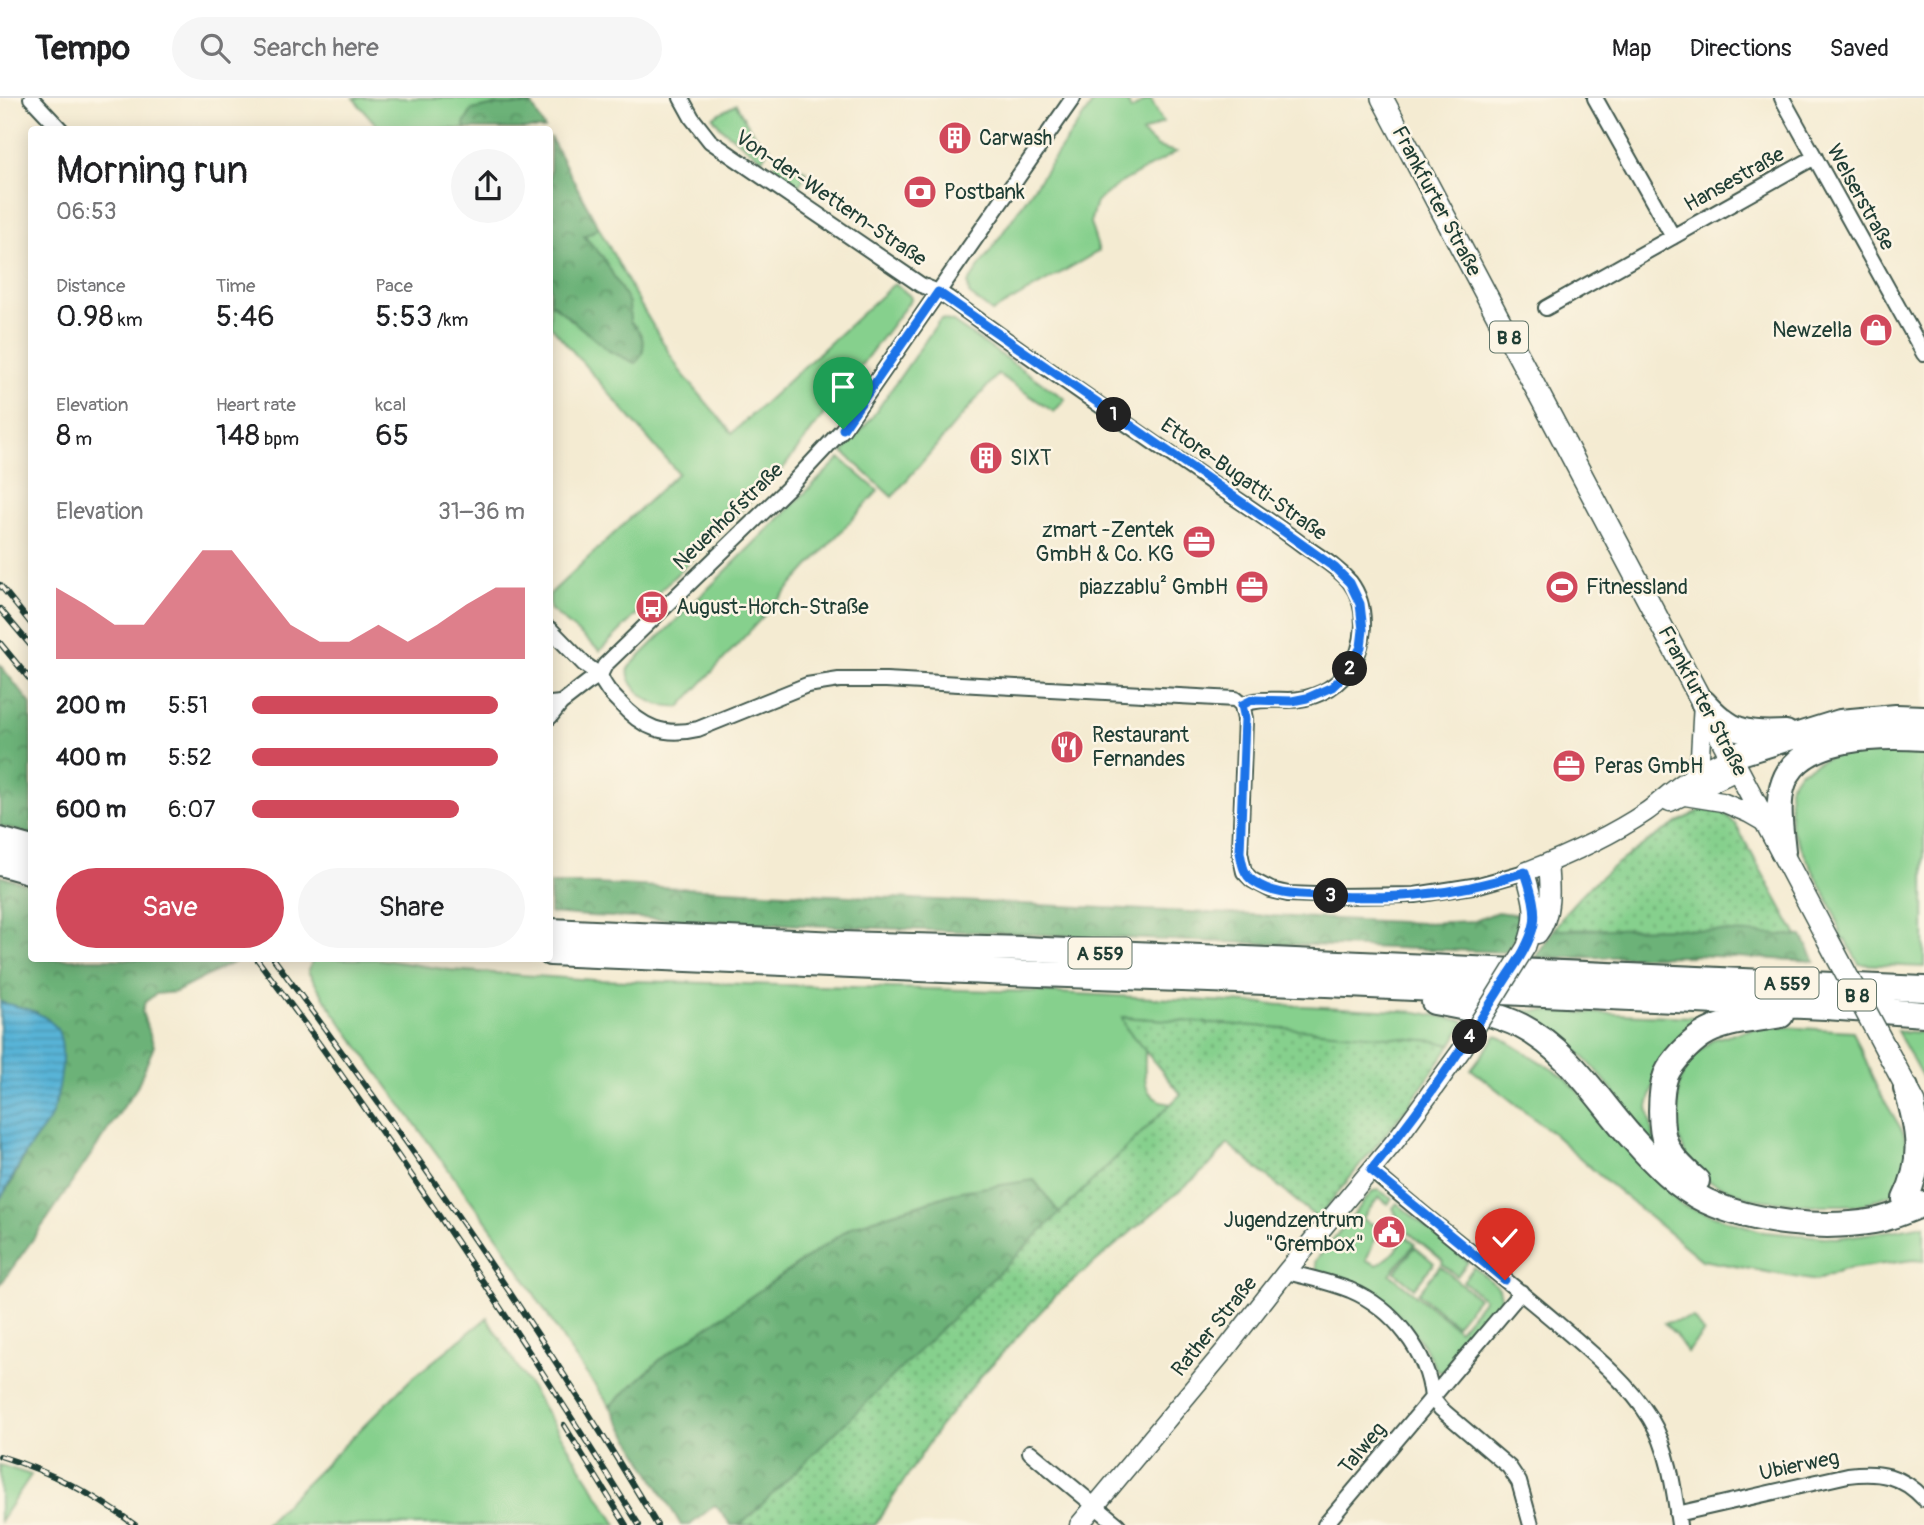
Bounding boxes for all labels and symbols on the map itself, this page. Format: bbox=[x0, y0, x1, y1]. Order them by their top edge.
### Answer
building icon: Carwash bbox=[936, 119, 974, 157]
street label: Frankfurter Straße bbox=[1386, 121, 1488, 282]
street label: Von-der-Wettern-Straße bbox=[730, 124, 932, 273]
place label: Carwash bbox=[979, 125, 1052, 152]
street label: Welserstraße bbox=[1820, 139, 1901, 256]
street label: Hansestraße bbox=[1679, 141, 1790, 218]
bank icon: Postbank bbox=[901, 173, 939, 211]
place label: Postbank bbox=[944, 179, 1025, 206]
shop icon: Newzella bbox=[1857, 311, 1895, 349]
place label: Newzella bbox=[1772, 317, 1852, 344]
road number: B 8 bbox=[1490, 322, 1528, 353]
pin bbox=[813, 357, 873, 429]
pin: 1 bbox=[1096, 398, 1132, 432]
street label: Ettore-Bugatti-Straße bbox=[1155, 412, 1333, 547]
building icon: SIXT bbox=[967, 439, 1005, 477]
place label: SIXT bbox=[1010, 445, 1052, 472]
street label: Neuenhofstraße bbox=[667, 456, 790, 576]
place label: zmart -Zentek GmbH & Co. KG bbox=[1036, 517, 1174, 568]
office icon: zmart -Zentek GmbH & Co. KG bbox=[1180, 523, 1218, 561]
office icon: piazzablu² GmbH bbox=[1233, 568, 1271, 606]
sports icon: Fitnessland bbox=[1543, 568, 1581, 606]
place label: piazzablu² GmbH bbox=[1079, 574, 1228, 601]
place label: Fitnessland bbox=[1586, 574, 1688, 601]
bus stop icon: August-Horch-Straße bbox=[633, 588, 671, 626]
place label: August-Horch-Straße bbox=[676, 594, 869, 621]
street label: Frankfurter Straße bbox=[1652, 621, 1754, 782]
pin: 2 bbox=[1332, 652, 1368, 686]
place label: Restaurant Fernandes bbox=[1092, 722, 1190, 773]
restaurant icon: Restaurant Fernandes bbox=[1048, 728, 1086, 766]
office icon: Peras GmbH bbox=[1550, 747, 1588, 785]
place label: Peras GmbH bbox=[1594, 753, 1703, 780]
pin: 3 bbox=[1314, 878, 1348, 914]
road number: A 559 bbox=[1068, 938, 1132, 968]
road number: A 559 bbox=[1756, 968, 1818, 998]
road number: B 8 bbox=[1838, 980, 1876, 1010]
pin: 4 bbox=[1452, 1020, 1488, 1054]
place label: Jugendzentrum "Grembox" bbox=[1224, 1207, 1364, 1258]
pin bbox=[1475, 1208, 1535, 1280]
public building icon: Jugendzentrum "Grembox" bbox=[1370, 1213, 1408, 1251]
street label: Rather Straße bbox=[1166, 1270, 1264, 1382]
street label: Talweg bbox=[1333, 1417, 1392, 1480]
street label: Ubierweg bbox=[1757, 1444, 1841, 1487]

